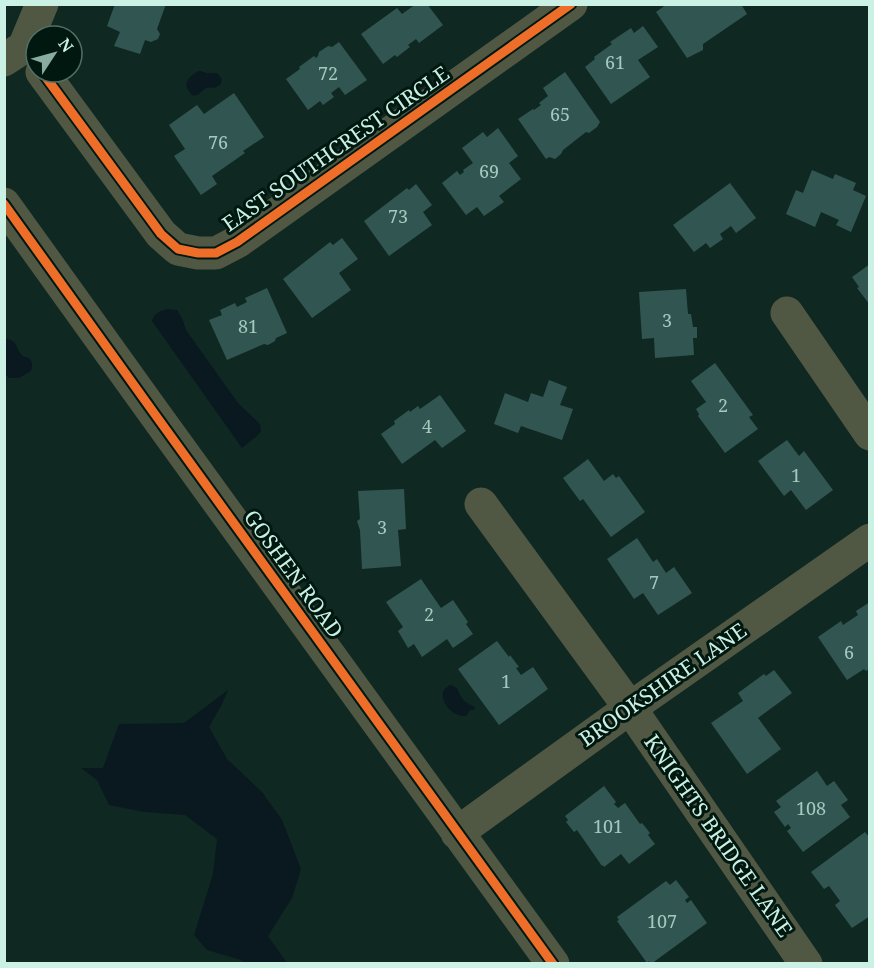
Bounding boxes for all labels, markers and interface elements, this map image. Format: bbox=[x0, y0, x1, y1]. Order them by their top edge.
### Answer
north arrow bbox=[24, 24, 84, 84]
text: N bbox=[54, 34, 79, 57]
house number: 61 bbox=[605, 50, 625, 74]
street label: EAST SOUTHCREST CIRCLE bbox=[216, 59, 454, 237]
house number: 72 bbox=[318, 61, 338, 85]
house number: 65 bbox=[550, 102, 570, 126]
house number: 76 bbox=[208, 130, 228, 154]
house number: 69 bbox=[479, 159, 499, 183]
house number: 73 bbox=[388, 204, 408, 228]
house number: 3 bbox=[662, 308, 672, 332]
house number: 81 bbox=[238, 314, 258, 338]
house number: 2 bbox=[718, 393, 728, 417]
house number: 4 bbox=[422, 414, 432, 438]
house number: 1 bbox=[791, 463, 801, 487]
street label: GOSHEN ROAD bbox=[238, 504, 350, 643]
house number: 3 bbox=[377, 515, 387, 539]
house number: 7 bbox=[649, 570, 659, 594]
house number: 2 bbox=[424, 602, 434, 626]
street label: BROOKSHIRE LANE bbox=[573, 616, 752, 752]
house number: 6 bbox=[844, 640, 854, 664]
house number: 1 bbox=[501, 669, 511, 693]
street label: KNIGHTS BRIDGE LANE bbox=[638, 729, 799, 942]
house number: 108 bbox=[796, 796, 826, 820]
house number: 101 bbox=[593, 814, 623, 838]
house number: 107 bbox=[647, 909, 677, 933]

